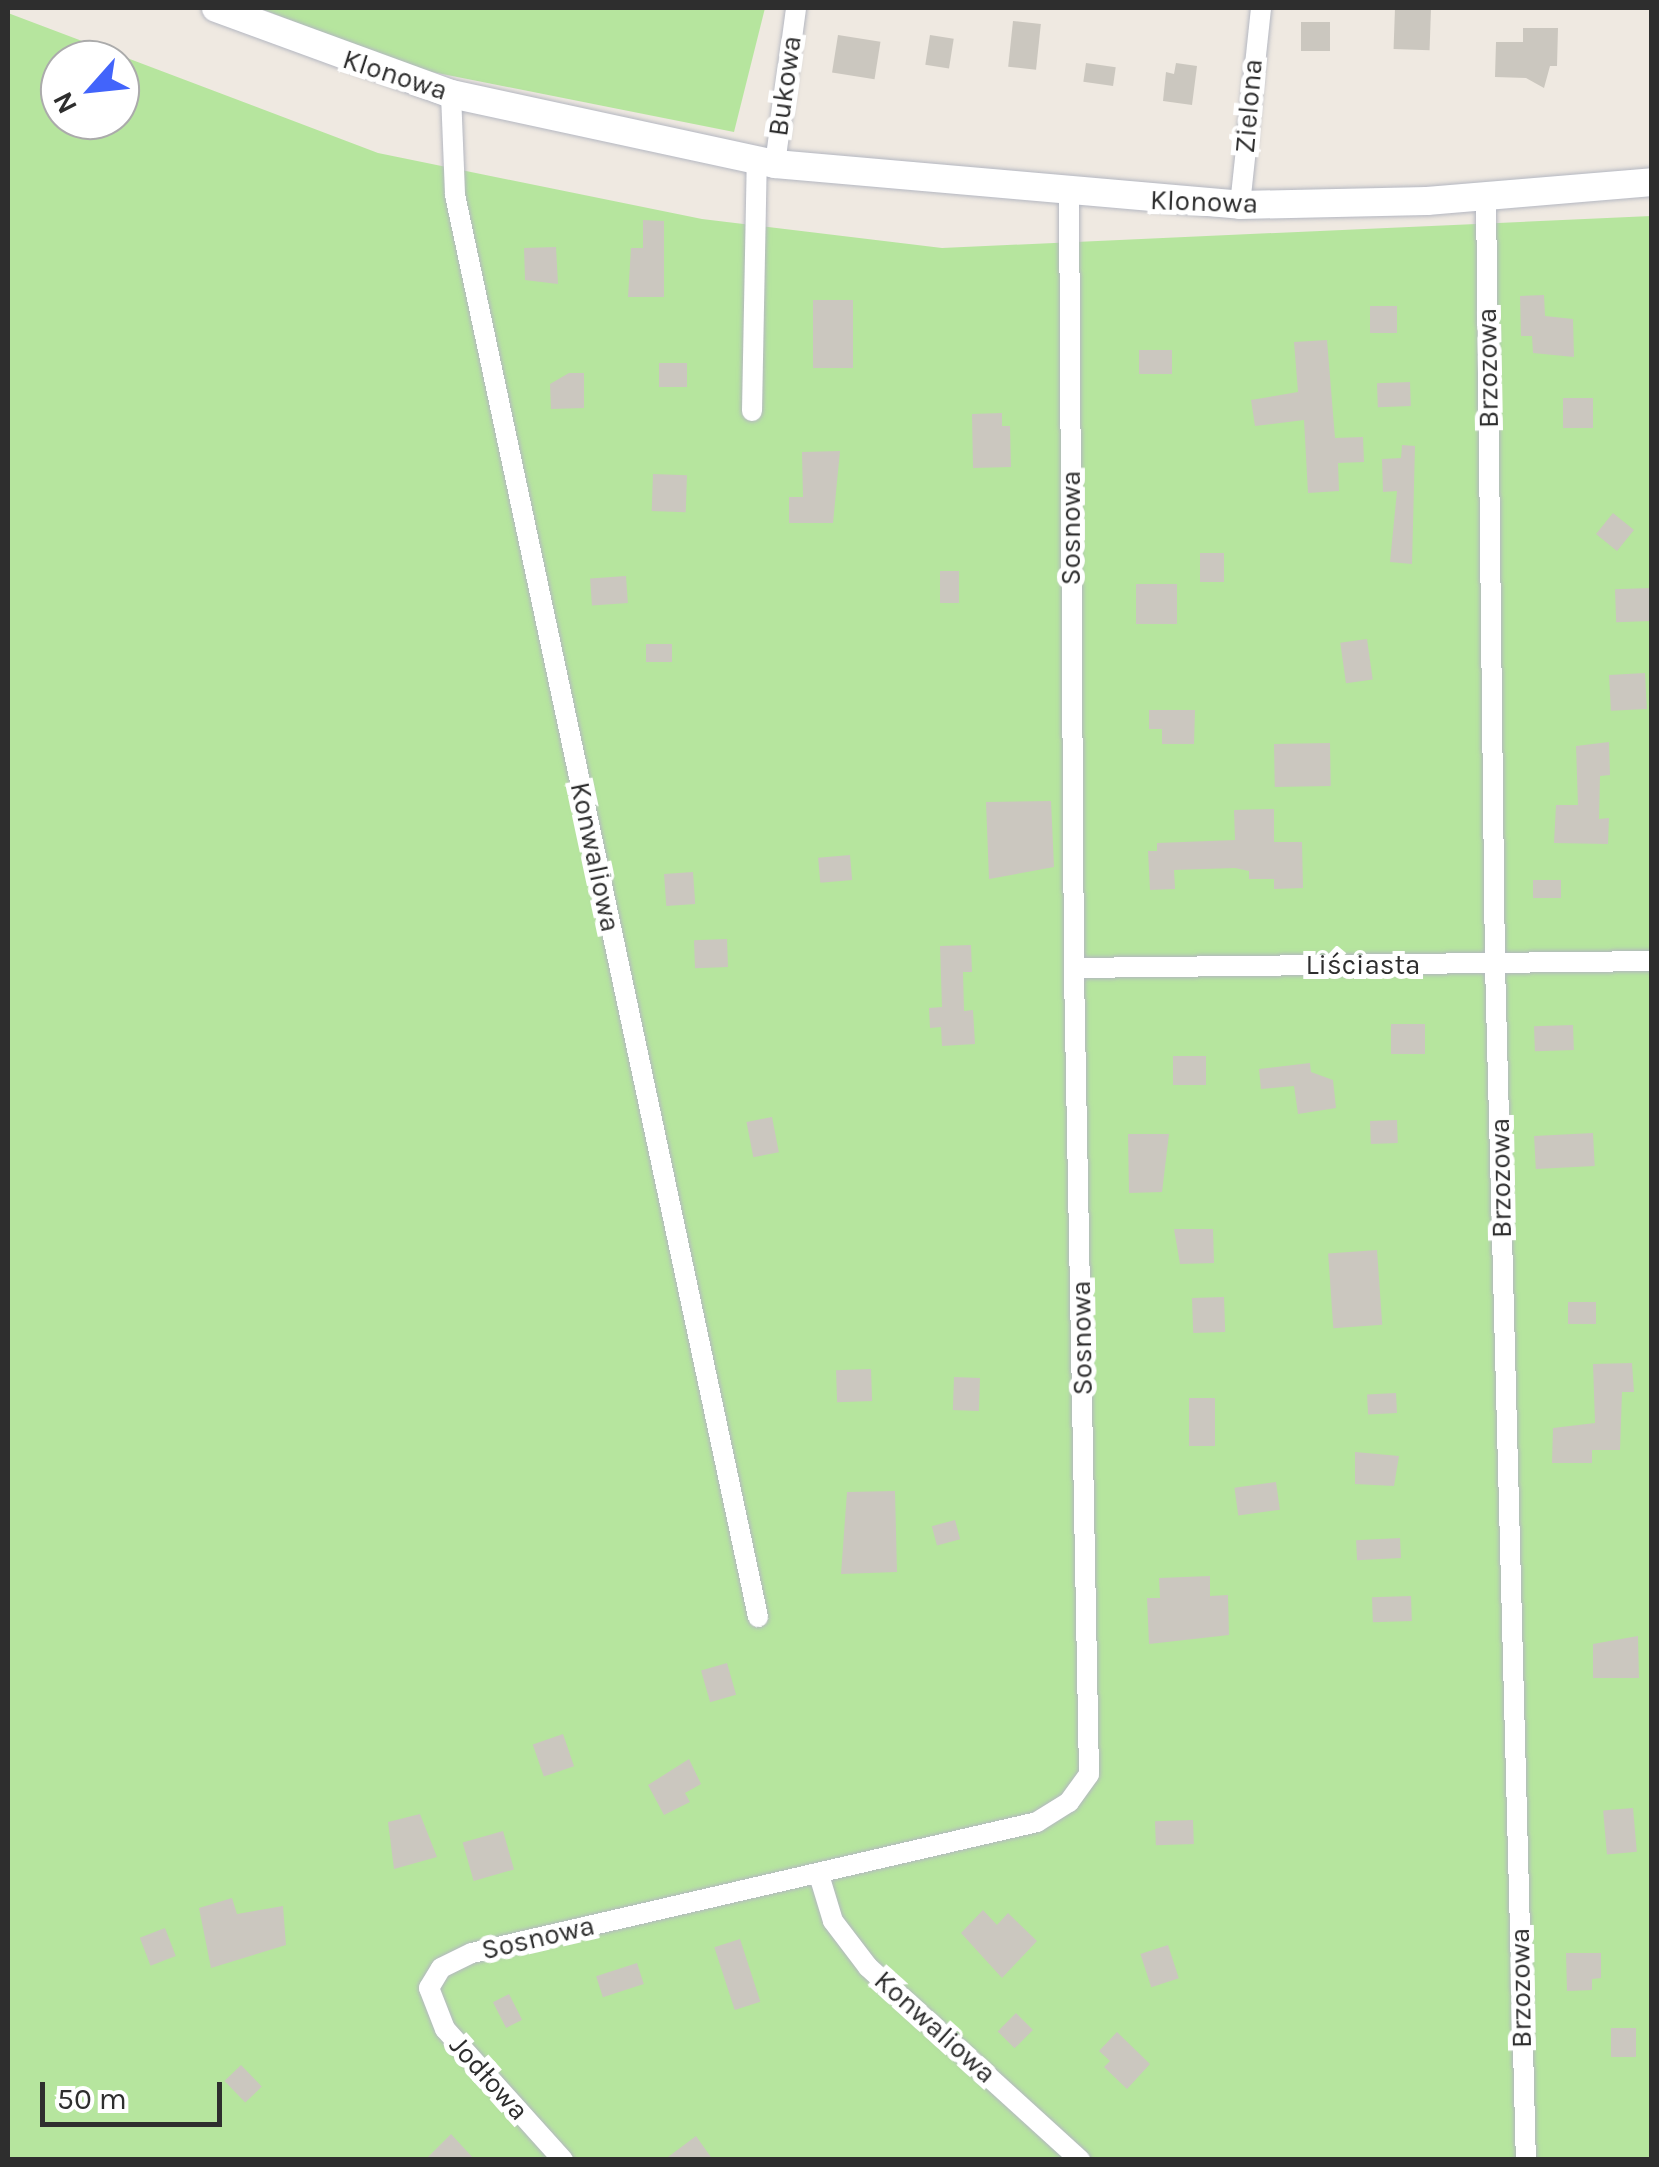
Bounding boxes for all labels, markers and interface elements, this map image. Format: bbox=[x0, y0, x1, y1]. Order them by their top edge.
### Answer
street label: Bukowa bbox=[761, 34, 809, 138]
north arrow bbox=[40, 40, 140, 140]
street label: Klonowa bbox=[338, 42, 452, 108]
street label: Zielona bbox=[1228, 57, 1270, 155]
text: N bbox=[45, 87, 84, 119]
street label: Klonowa bbox=[1149, 183, 1259, 221]
street label: Brzozowa bbox=[1470, 308, 1506, 428]
street label: Sosnowa bbox=[1054, 471, 1088, 585]
street label: Konwaliowa bbox=[563, 779, 627, 935]
street label: Liściasta bbox=[1305, 948, 1421, 982]
street label: Brzozowa bbox=[1483, 1118, 1519, 1238]
street label: Sosnowa bbox=[1064, 1280, 1100, 1396]
street label: Sosnowa bbox=[478, 1909, 598, 1967]
street label: Brzozowa bbox=[1503, 1928, 1539, 2048]
street label: Konwaliowa bbox=[867, 1964, 1003, 2090]
street label: Jodłowa bbox=[442, 2029, 536, 2127]
scale bar bbox=[45, 2062, 228, 2124]
text: 50 m bbox=[57, 2081, 127, 2117]

